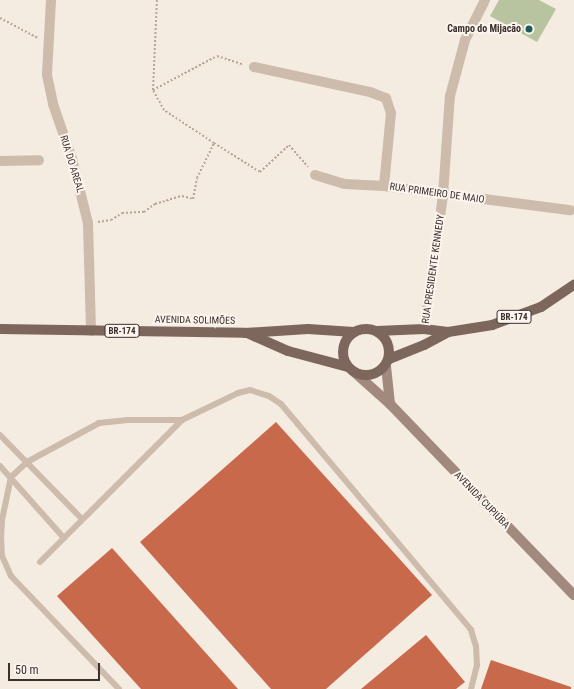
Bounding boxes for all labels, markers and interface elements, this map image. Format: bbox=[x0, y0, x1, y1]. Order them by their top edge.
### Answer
place label: Campo do Mijacão bbox=[447, 23, 521, 35]
marker: Campo do Mijacão bbox=[524, 24, 534, 34]
street label: RUA DO AREAL bbox=[58, 134, 86, 194]
street label: RUA PRIMEIRO DE MAIO bbox=[389, 180, 485, 206]
street label: RUA PRESIDENTE KENNEDY bbox=[419, 214, 447, 324]
road number: BR-174 bbox=[496, 310, 532, 324]
street label: AVENIDA SOLIMÕES bbox=[155, 313, 235, 327]
road number: BR-174 bbox=[104, 324, 140, 338]
street label: AVENIDA CUPIÚBA bbox=[452, 469, 512, 531]
scale bar bbox=[10, 655, 102, 681]
text: 50 m bbox=[15, 663, 39, 677]

